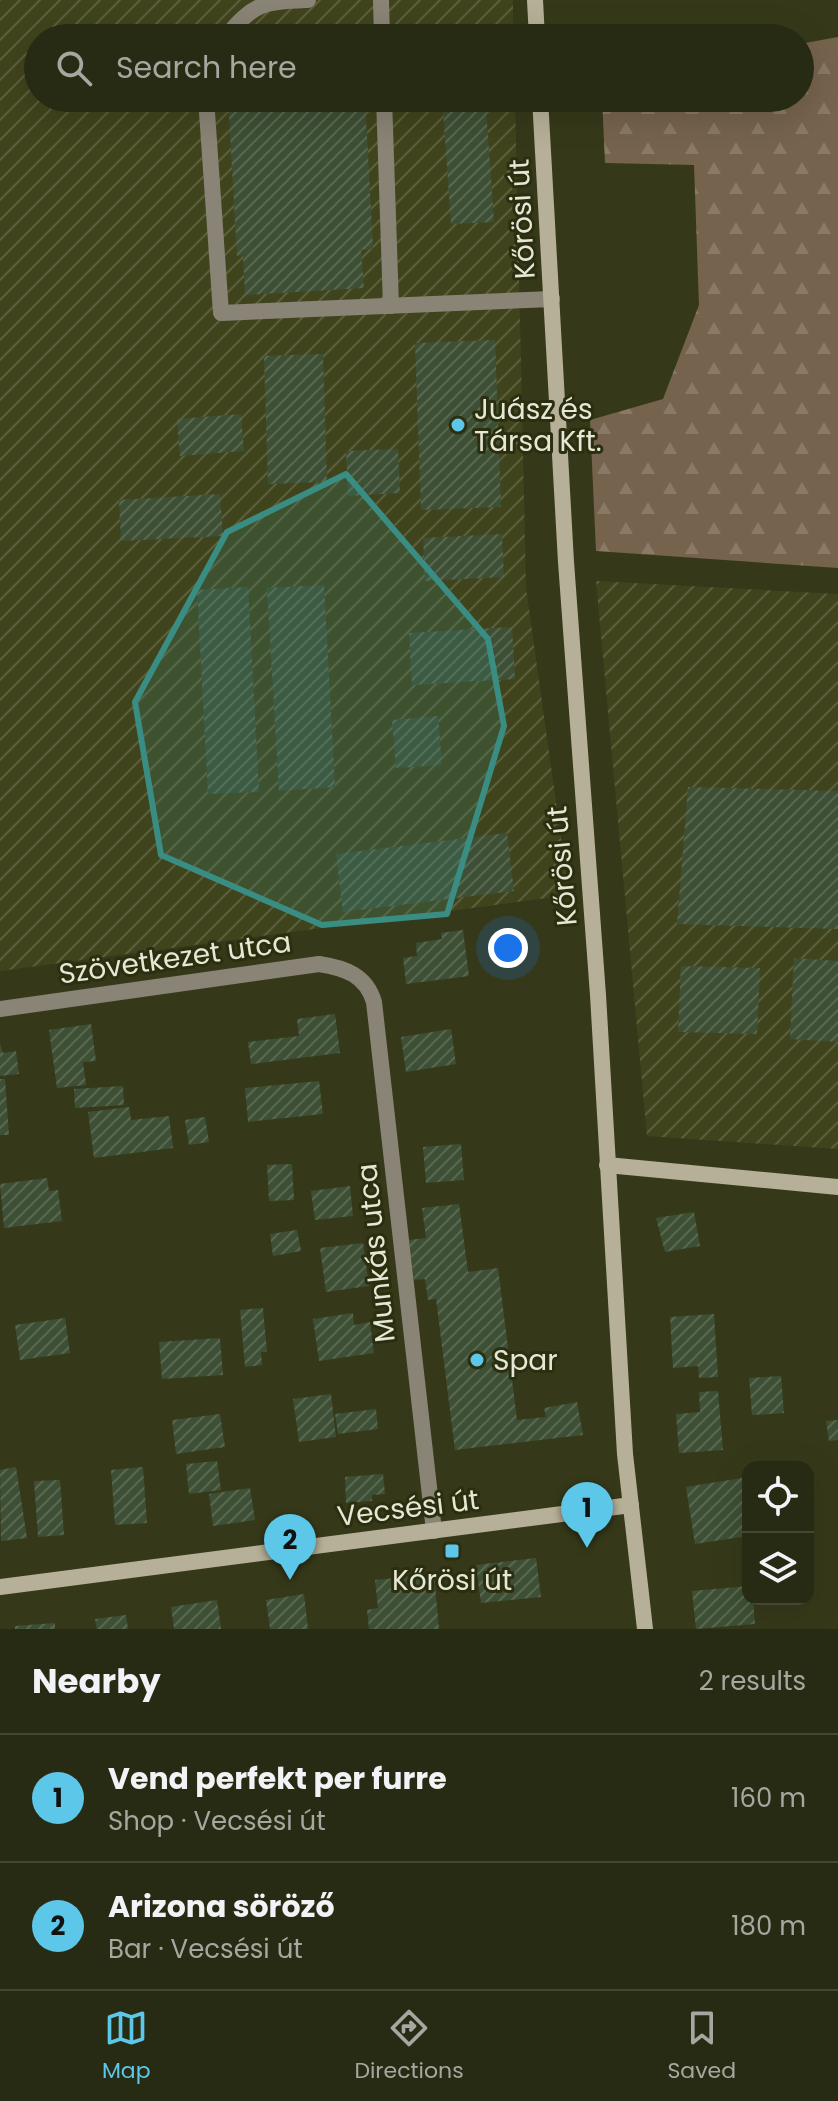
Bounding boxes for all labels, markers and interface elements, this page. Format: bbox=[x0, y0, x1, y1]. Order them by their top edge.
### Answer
search box bbox=[24, 24, 814, 112]
icon: search bbox=[52, 46, 96, 90]
text: Search here bbox=[116, 46, 297, 89]
street label: Kőrösi út bbox=[499, 158, 545, 280]
place label: Juász és Társa Kft. bbox=[474, 390, 602, 461]
marker: Juász és Társa Kft. bbox=[449, 416, 467, 434]
street label: Kőrösi út bbox=[537, 804, 587, 928]
street label: Szövetkezet utca bbox=[56, 922, 294, 994]
your location bbox=[488, 928, 528, 968]
street label: Munkás utca bbox=[347, 1162, 405, 1344]
place label: Spar bbox=[493, 1341, 558, 1380]
marker: Spar bbox=[468, 1351, 486, 1369]
map controls bbox=[742, 1461, 814, 1605]
button: locate bbox=[742, 1461, 814, 1533]
street label: Vecsési út bbox=[335, 1480, 481, 1536]
pin: 1 bbox=[561, 1482, 613, 1548]
pin: 2 bbox=[264, 1514, 316, 1580]
button: layers bbox=[742, 1533, 814, 1605]
marker: Kőrösi út bbox=[443, 1542, 461, 1560]
place label: Kőrösi út bbox=[392, 1561, 512, 1600]
text: Nearby bbox=[32, 1657, 161, 1705]
text: 2 results bbox=[699, 1663, 806, 1699]
text: Vend perfekt per furre bbox=[108, 1757, 447, 1800]
text: 1 bbox=[53, 1780, 63, 1816]
text: 160 m bbox=[731, 1780, 806, 1816]
text: Shop · Vecsési út bbox=[108, 1803, 326, 1839]
text: Arizona söröző bbox=[108, 1885, 335, 1928]
text: 2 bbox=[51, 1908, 65, 1944]
text: 180 m bbox=[731, 1908, 806, 1944]
text: Bar · Vecsési út bbox=[108, 1931, 303, 1967]
tab: Map bbox=[102, 2006, 151, 2087]
tab: Directions bbox=[354, 2006, 464, 2087]
tab: Saved bbox=[667, 2006, 736, 2087]

